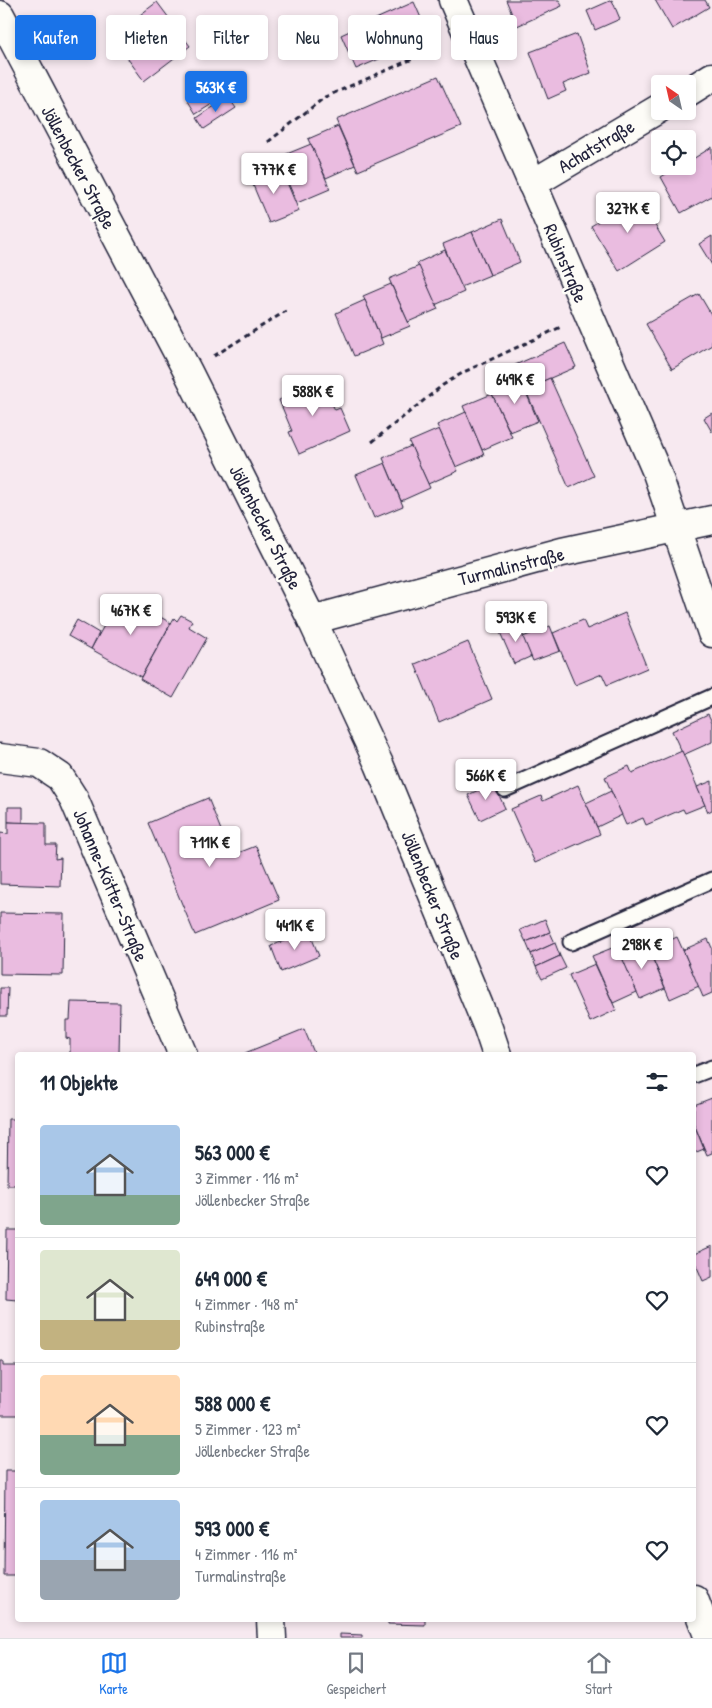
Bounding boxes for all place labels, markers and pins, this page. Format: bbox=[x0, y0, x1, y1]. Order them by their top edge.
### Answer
pin: 563K € bbox=[175, 70, 257, 113]
pin: 777K € bbox=[233, 152, 315, 195]
pin: 327K € bbox=[587, 192, 669, 234]
pin: 649K € bbox=[474, 362, 556, 405]
pin: 588K € bbox=[272, 374, 354, 417]
pin: 467K € bbox=[90, 594, 172, 636]
pin: 593K € bbox=[475, 600, 557, 643]
pin: 566K € bbox=[445, 758, 527, 801]
pin: 711K € bbox=[169, 826, 251, 868]
pin: 441K € bbox=[254, 908, 336, 951]
pin: 298K € bbox=[601, 928, 683, 970]

